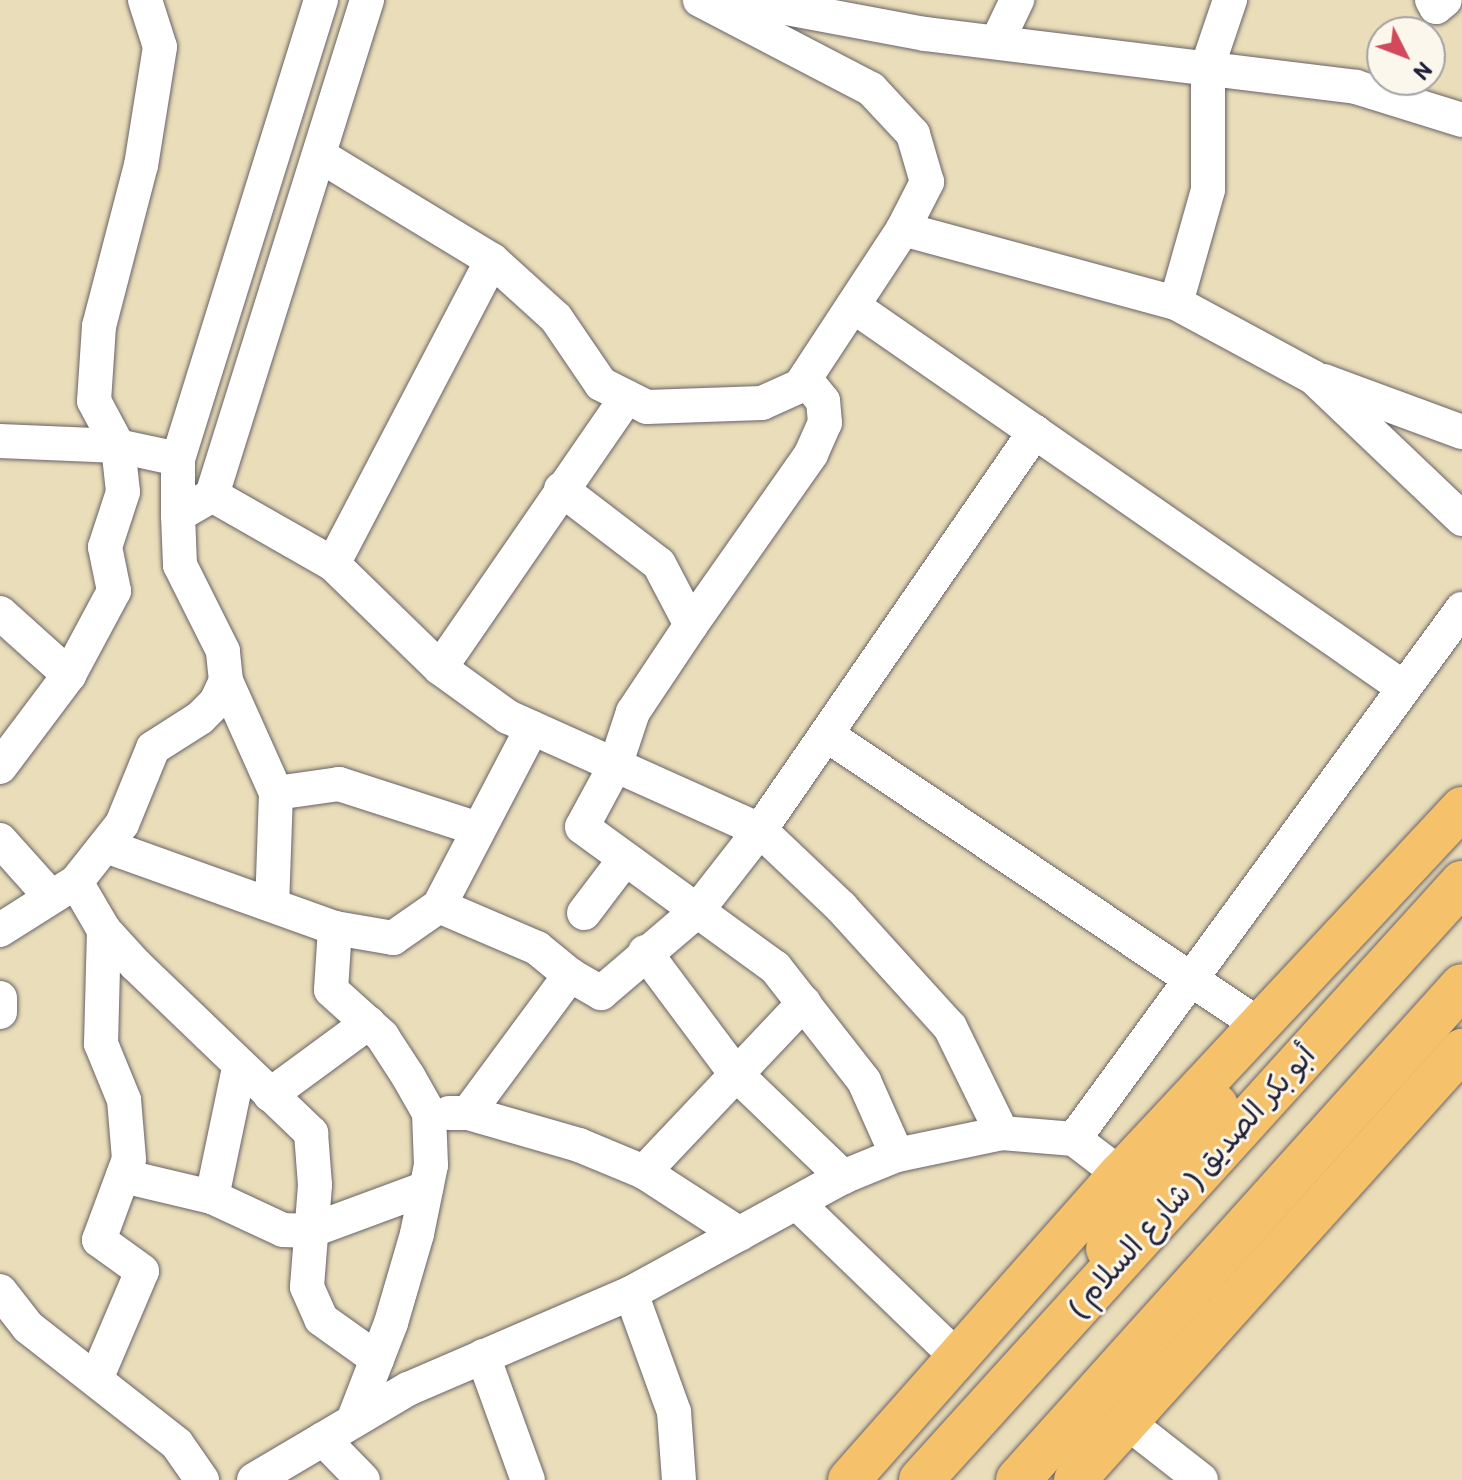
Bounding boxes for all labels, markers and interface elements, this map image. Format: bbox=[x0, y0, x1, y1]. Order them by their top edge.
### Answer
north arrow bbox=[1366, 16, 1446, 96]
text: N bbox=[1408, 56, 1438, 86]
street label: ( شارع السلام ) أبو بكر الصديق bbox=[1059, 1037, 1323, 1325]

